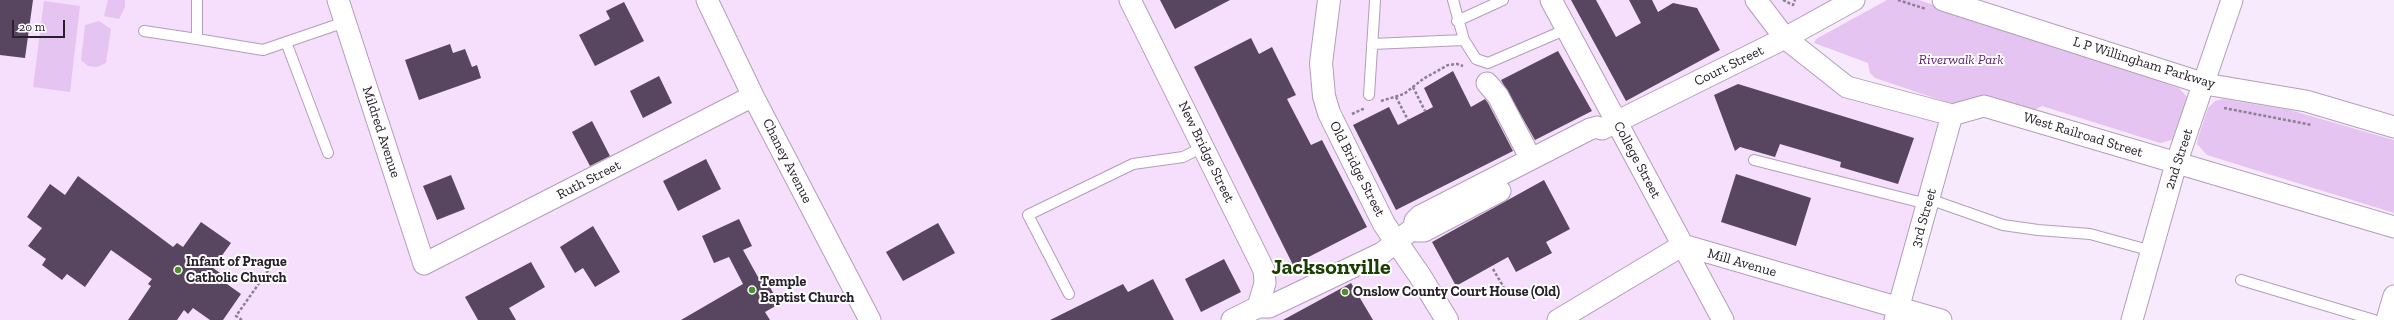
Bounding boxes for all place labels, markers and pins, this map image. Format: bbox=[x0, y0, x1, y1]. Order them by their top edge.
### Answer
place label: Infant of Prague Catholic Church bbox=[186, 254, 287, 286]
marker: Infant of Prague Catholic Church bbox=[173, 265, 183, 275]
place label: Temple Baptist Church bbox=[760, 274, 854, 306]
place label: Onslow County Court House (Old) bbox=[1353, 284, 1560, 300]
marker: Temple Baptist Church bbox=[747, 285, 757, 295]
marker: Onslow County Court House (Old) bbox=[1340, 287, 1350, 297]

